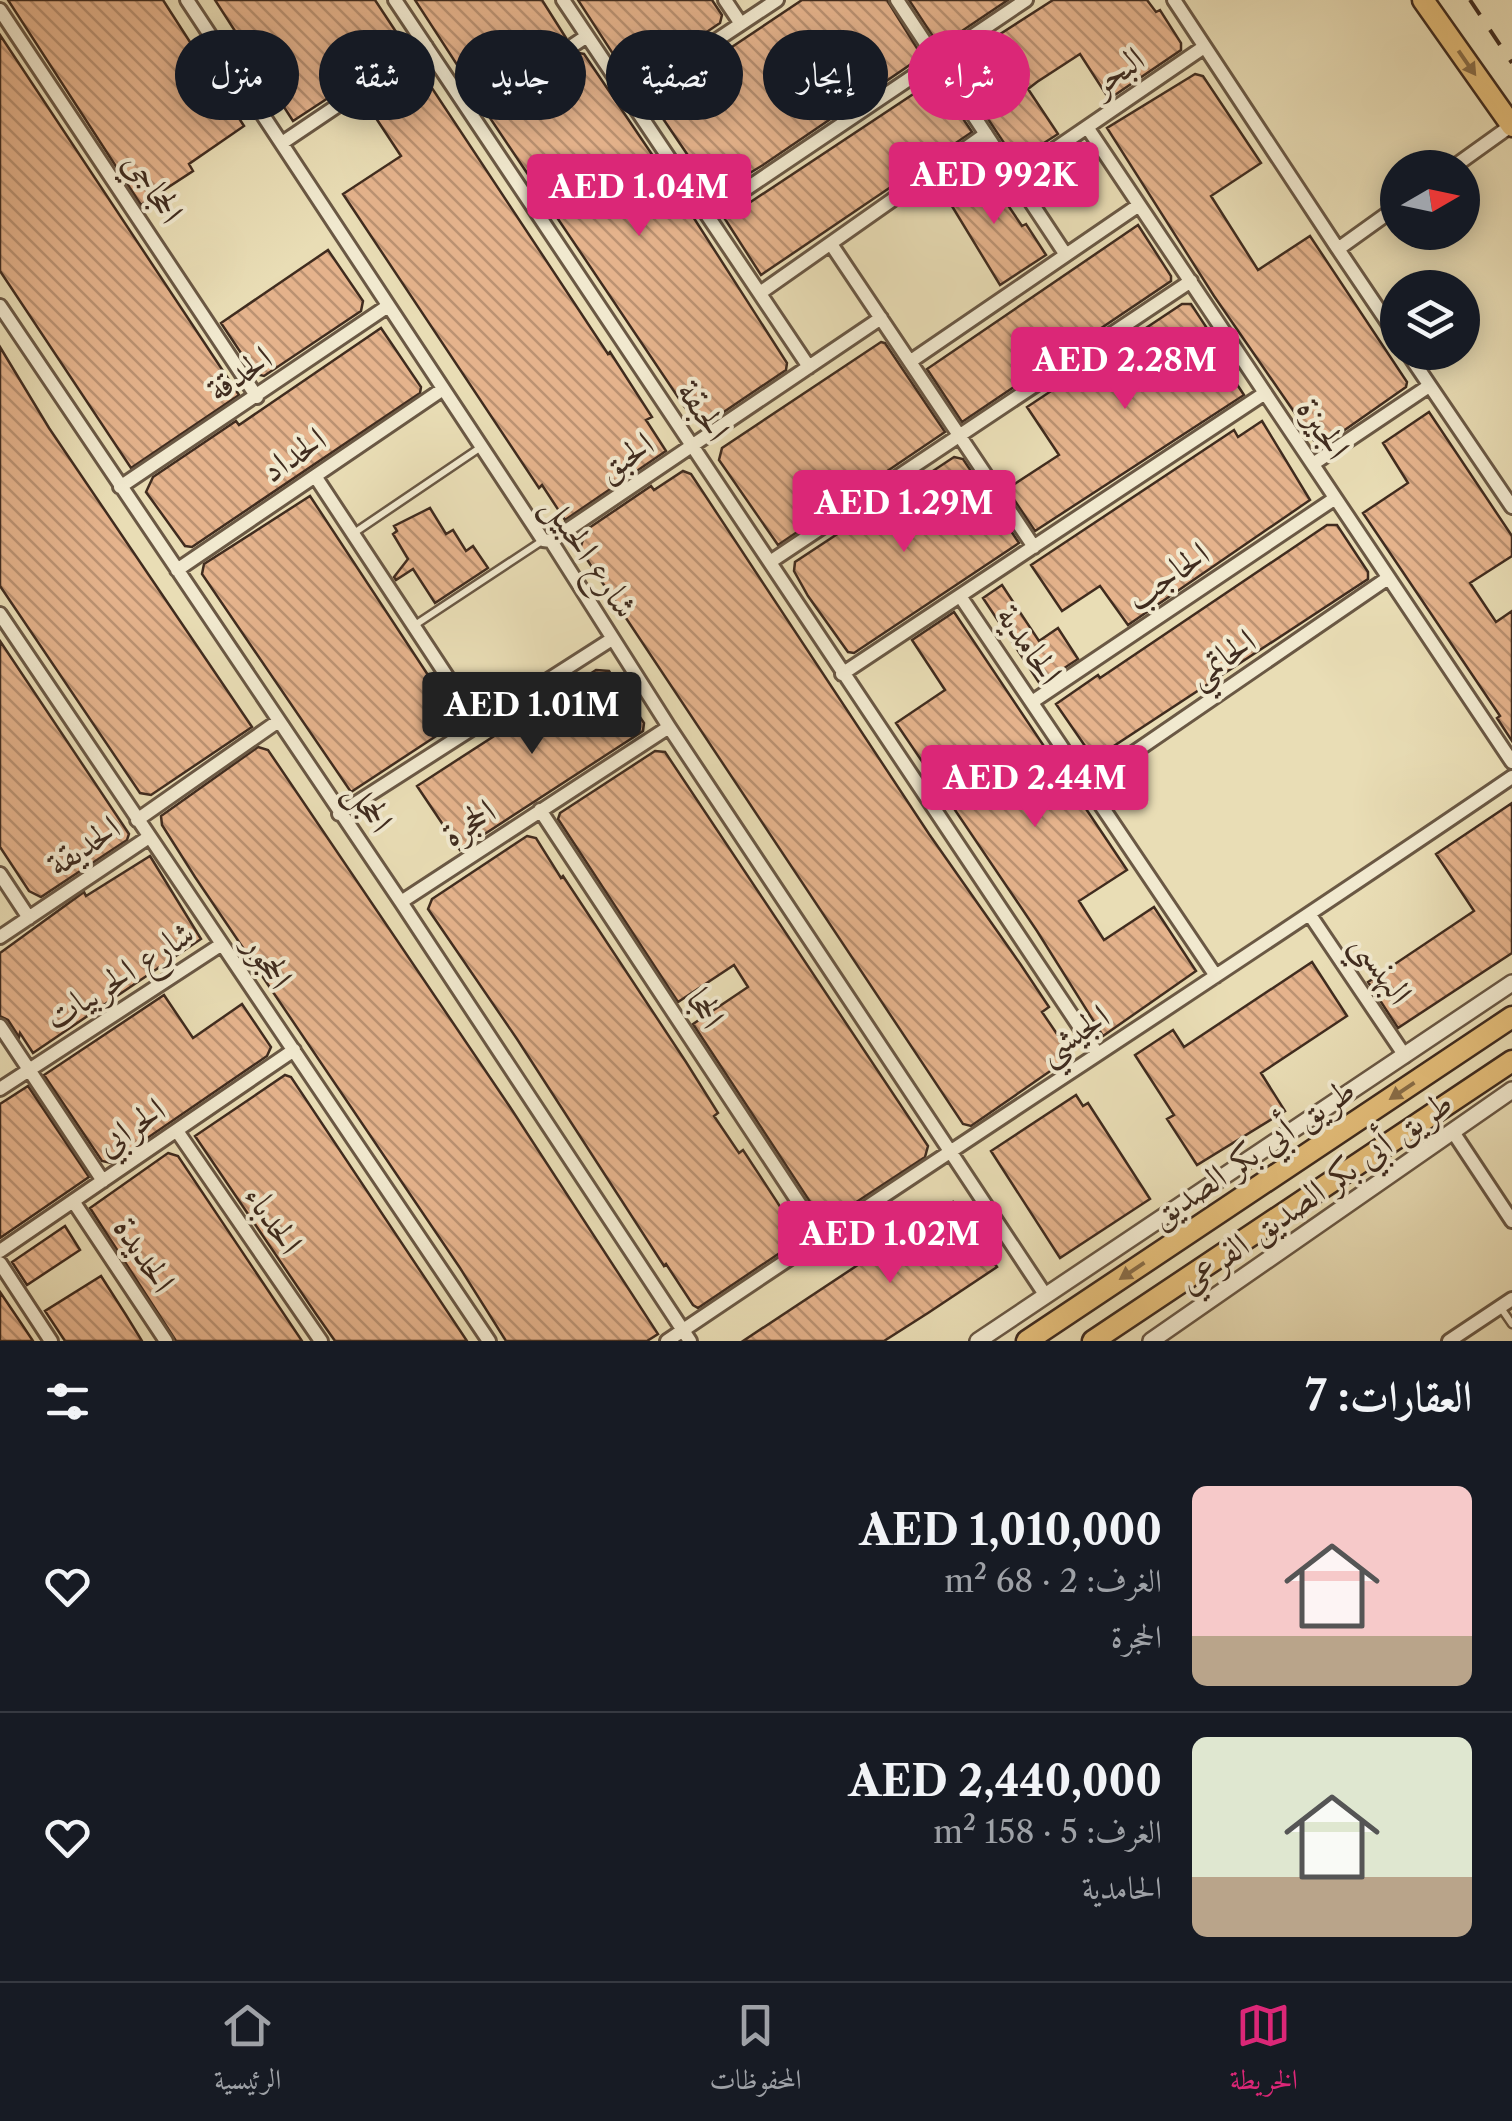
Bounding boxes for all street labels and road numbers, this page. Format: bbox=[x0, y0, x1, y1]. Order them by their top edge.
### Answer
street label: البحر bbox=[1079, 37, 1153, 106]
street label: الحجاجي bbox=[108, 143, 193, 236]
street label: الحدقة bbox=[198, 336, 280, 410]
street label: الحبقة bbox=[668, 371, 740, 449]
street label: الجيزة bbox=[1288, 389, 1360, 467]
street label: الحداد bbox=[252, 417, 334, 491]
street label: الحبق bbox=[588, 422, 662, 491]
street label: شارع الحبيل bbox=[528, 486, 648, 630]
street label: الحاجب bbox=[1117, 532, 1218, 620]
street label: الحامدية bbox=[987, 596, 1072, 693]
street label: الحاتمي bbox=[1179, 619, 1270, 705]
street label: الحجل bbox=[334, 772, 403, 843]
street label: الحجرة bbox=[433, 789, 504, 856]
street label: الحديقة bbox=[38, 805, 128, 886]
street label: شارع الحربيات bbox=[36, 911, 206, 1046]
street label: الحجور bbox=[233, 923, 303, 997]
street label: البهنسي bbox=[1334, 924, 1422, 1019]
street label: الحجا bbox=[677, 980, 735, 1036]
street label: الجيشي bbox=[1029, 994, 1124, 1082]
street label: طريق أبي بكر الصديق bbox=[1140, 1066, 1368, 1243]
street label: طريق أبي بكر الصديق الفرعي bbox=[1168, 1079, 1465, 1308]
street label: الحرابي bbox=[87, 1087, 178, 1171]
street label: الحدباء bbox=[235, 1176, 313, 1262]
street label: الحديدة bbox=[105, 1208, 185, 1300]

